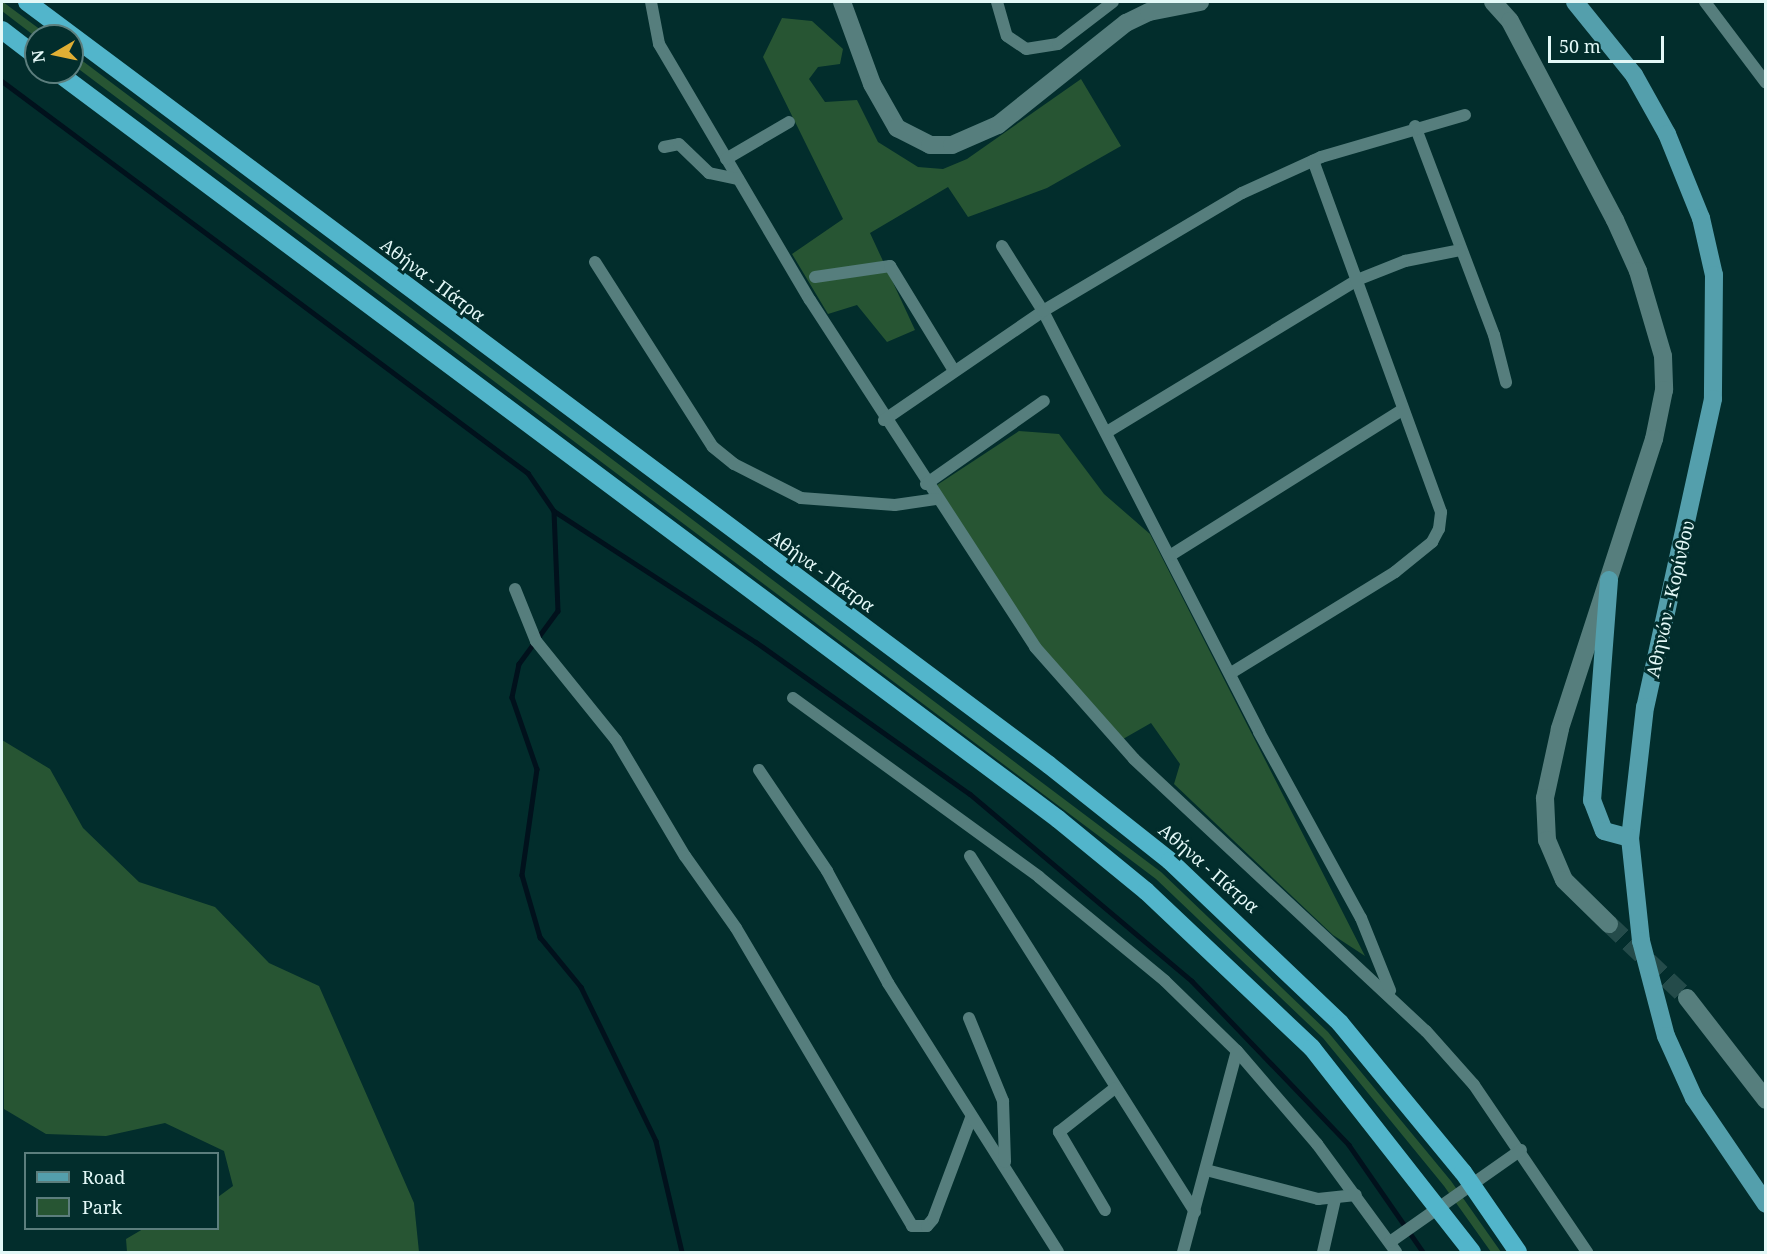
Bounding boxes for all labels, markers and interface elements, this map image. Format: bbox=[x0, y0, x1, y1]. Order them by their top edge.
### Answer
north arrow bbox=[24, 24, 84, 84]
scale bar bbox=[1551, 24, 1666, 62]
text: 50 m bbox=[1559, 34, 1601, 58]
text: N bbox=[26, 49, 50, 64]
street label: Αθήνα - Πάτρα bbox=[376, 234, 490, 326]
street label: Αθηνών - Κορίνθου bbox=[1641, 518, 1699, 680]
street label: Αθήνα - Πάτρα bbox=[765, 525, 879, 617]
street label: Αθήνα - Πάτρα bbox=[1155, 819, 1263, 917]
legend bbox=[24, 1152, 219, 1230]
text: Road bbox=[82, 1165, 125, 1189]
text: Park bbox=[82, 1195, 122, 1219]

